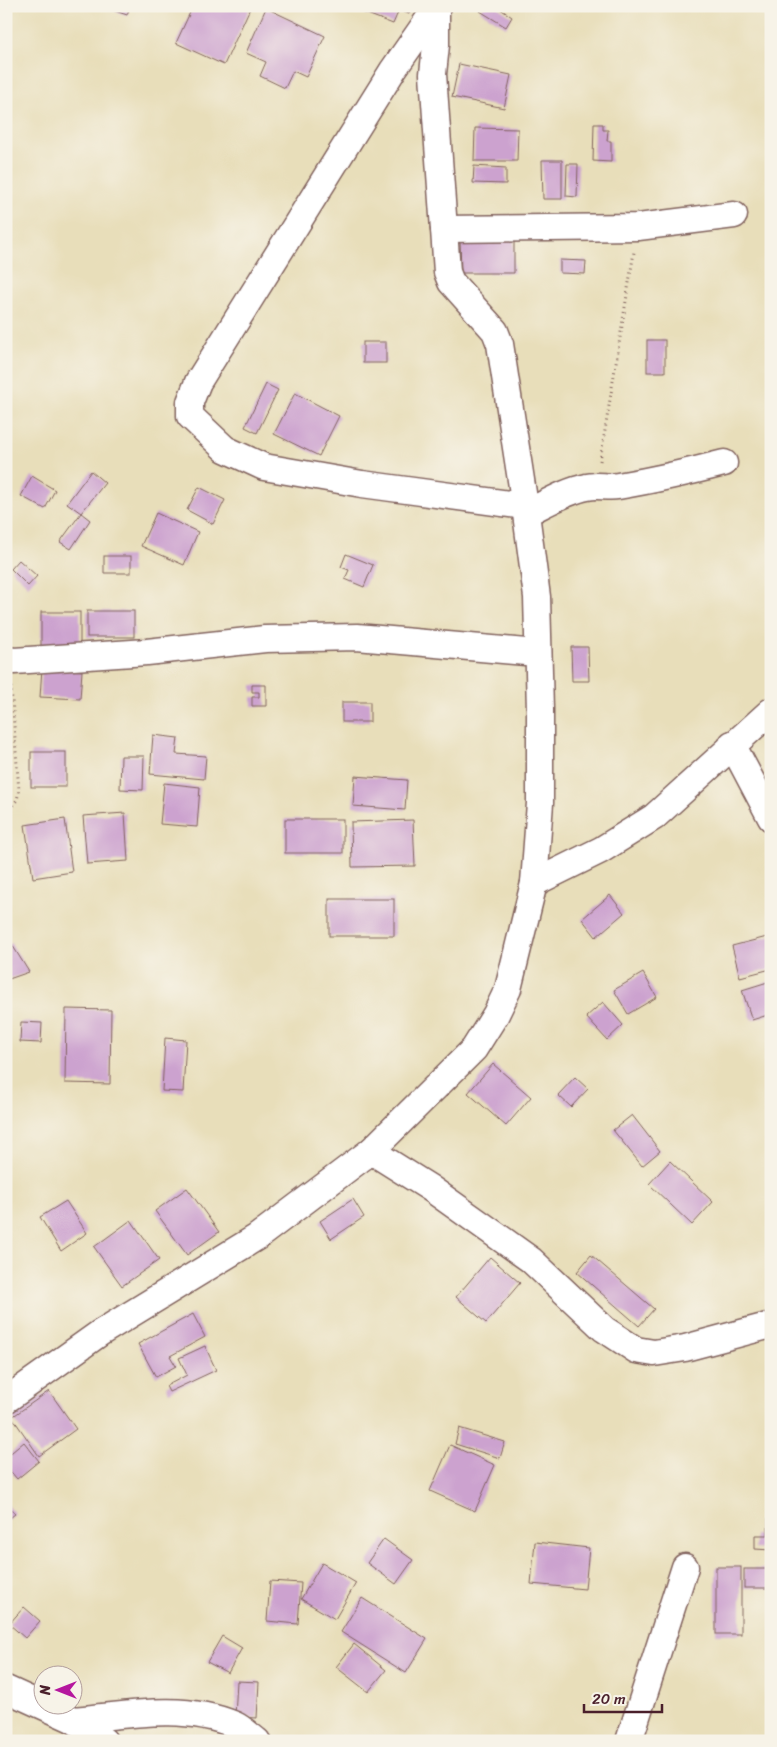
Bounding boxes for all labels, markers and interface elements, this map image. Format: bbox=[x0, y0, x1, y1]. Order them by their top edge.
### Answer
north arrow bbox=[32, 1664, 82, 1714]
scale bar bbox=[584, 1682, 662, 1714]
text: N bbox=[33, 1685, 58, 1696]
text: 20 m bbox=[592, 1686, 626, 1712]

